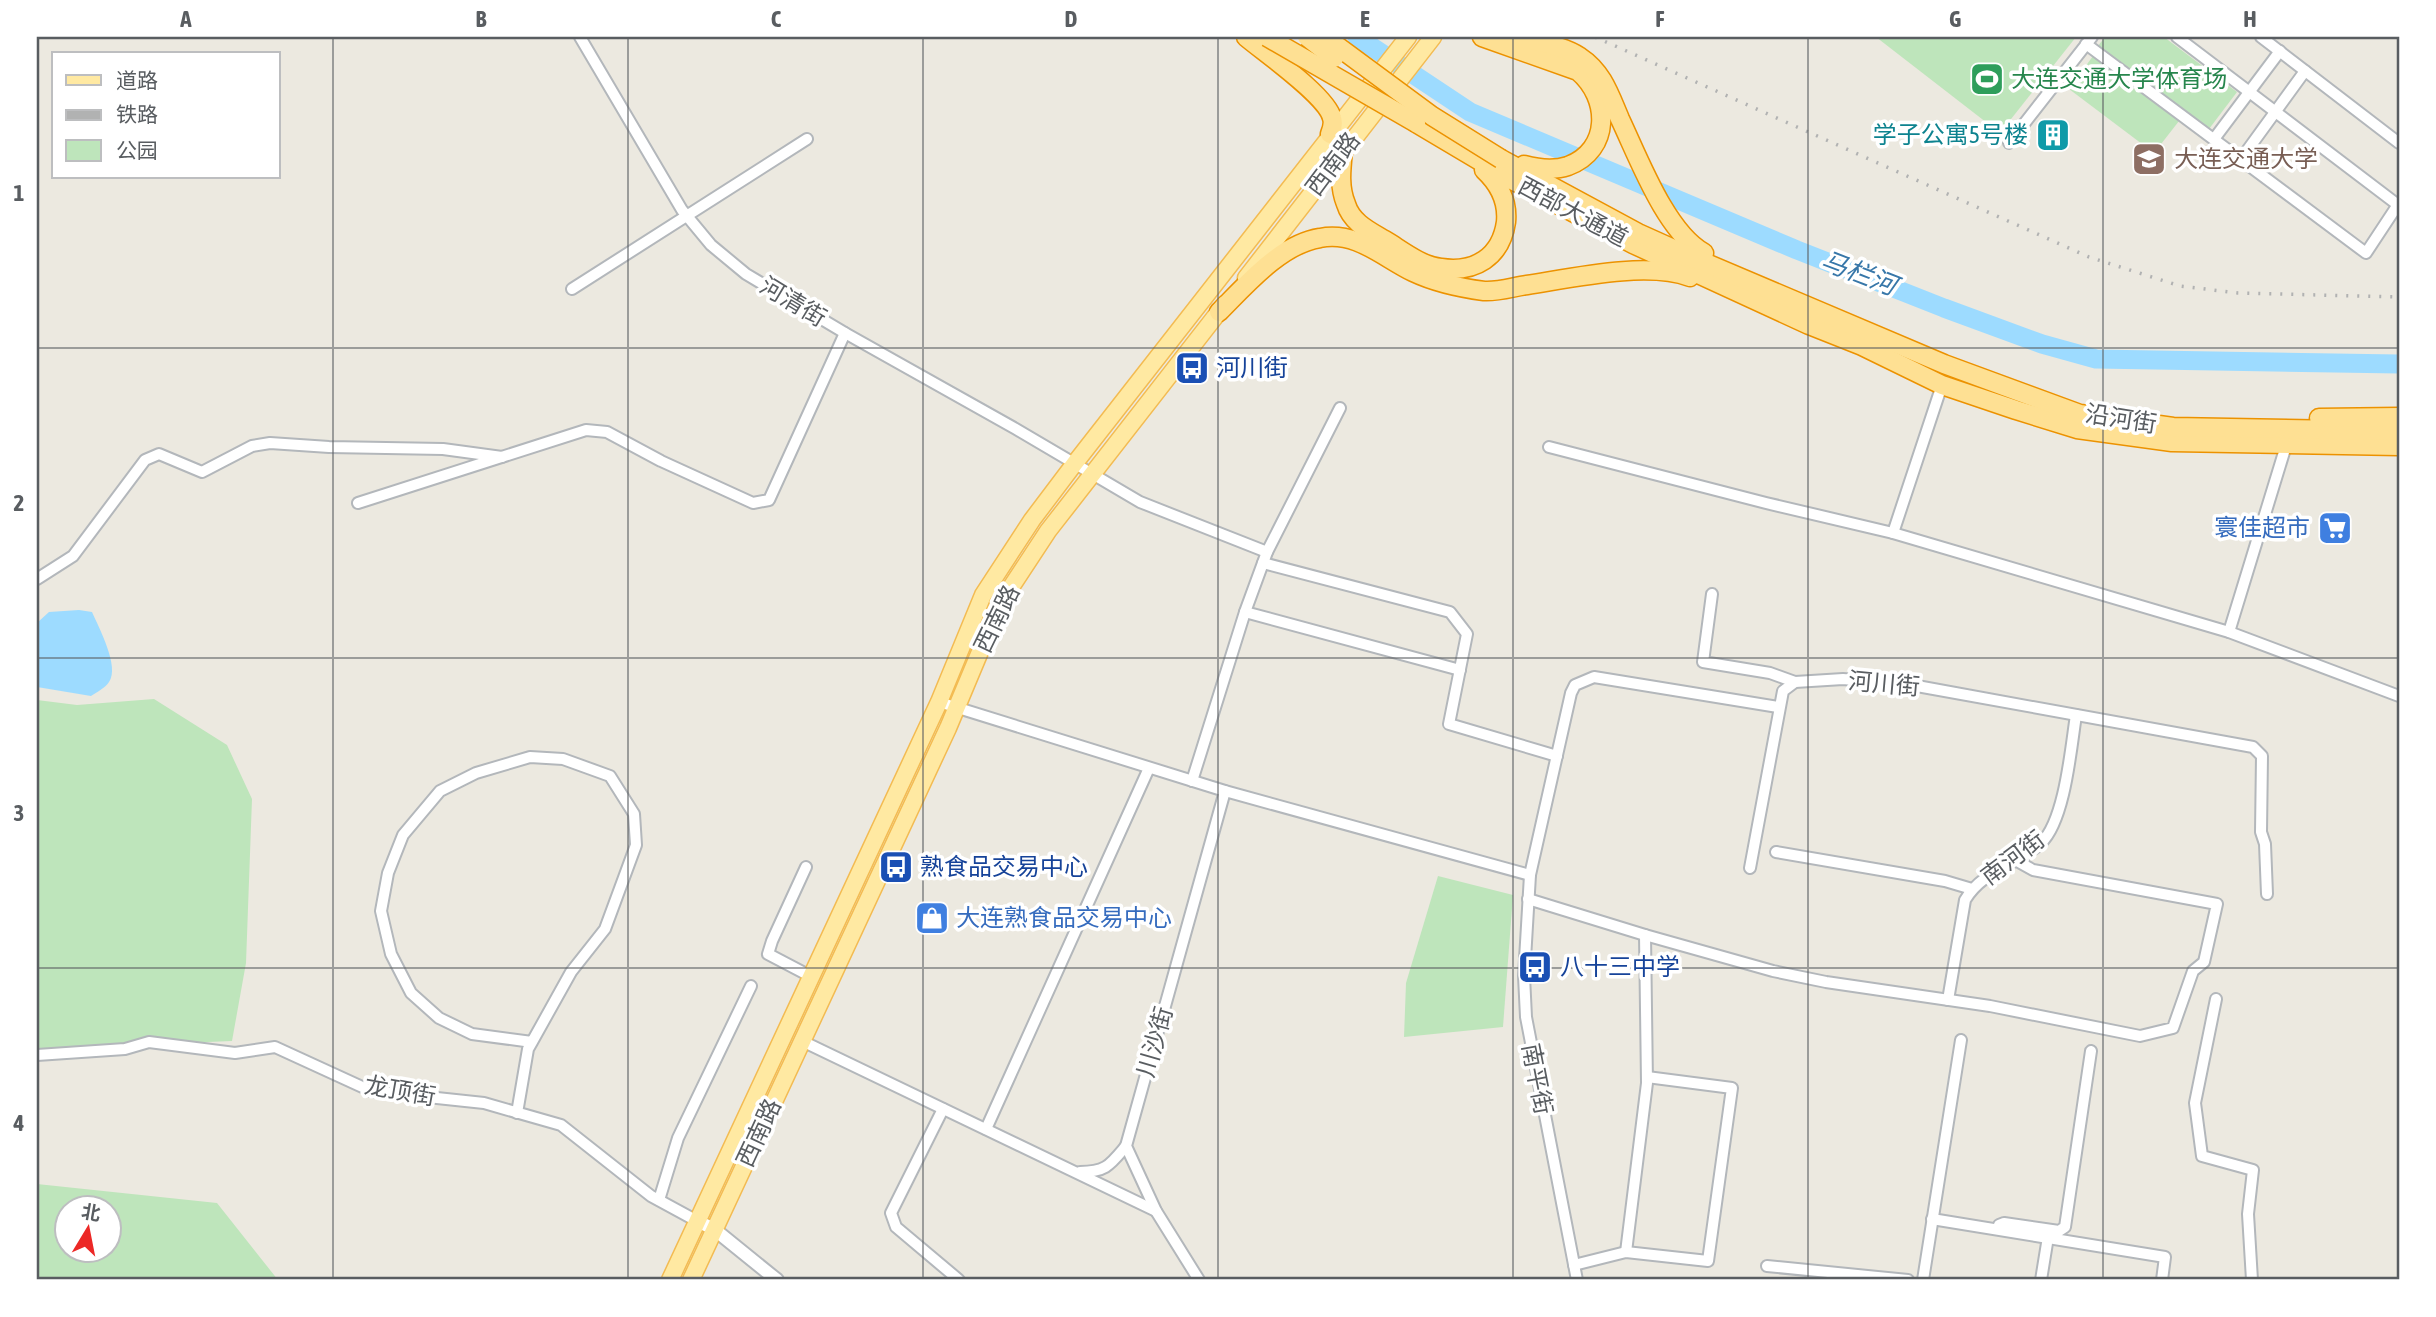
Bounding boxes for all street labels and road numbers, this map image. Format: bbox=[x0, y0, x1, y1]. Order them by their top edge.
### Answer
street label: 西南路 bbox=[1300, 127, 1365, 201]
street label: 西部大通道 bbox=[1514, 171, 1633, 252]
street label: 河清街 bbox=[755, 271, 831, 332]
street label: 沿河街 bbox=[2083, 400, 2159, 437]
street label: 西南路 bbox=[969, 581, 1024, 657]
street label: 河川街 bbox=[1847, 667, 1921, 700]
street label: 南河街 bbox=[1976, 825, 2050, 890]
street label: 川沙街 bbox=[1132, 1004, 1177, 1080]
street label: 南平街 bbox=[1517, 1041, 1558, 1117]
street label: 龙顶街 bbox=[362, 1071, 438, 1110]
street label: 西南路 bbox=[731, 1094, 786, 1171]

